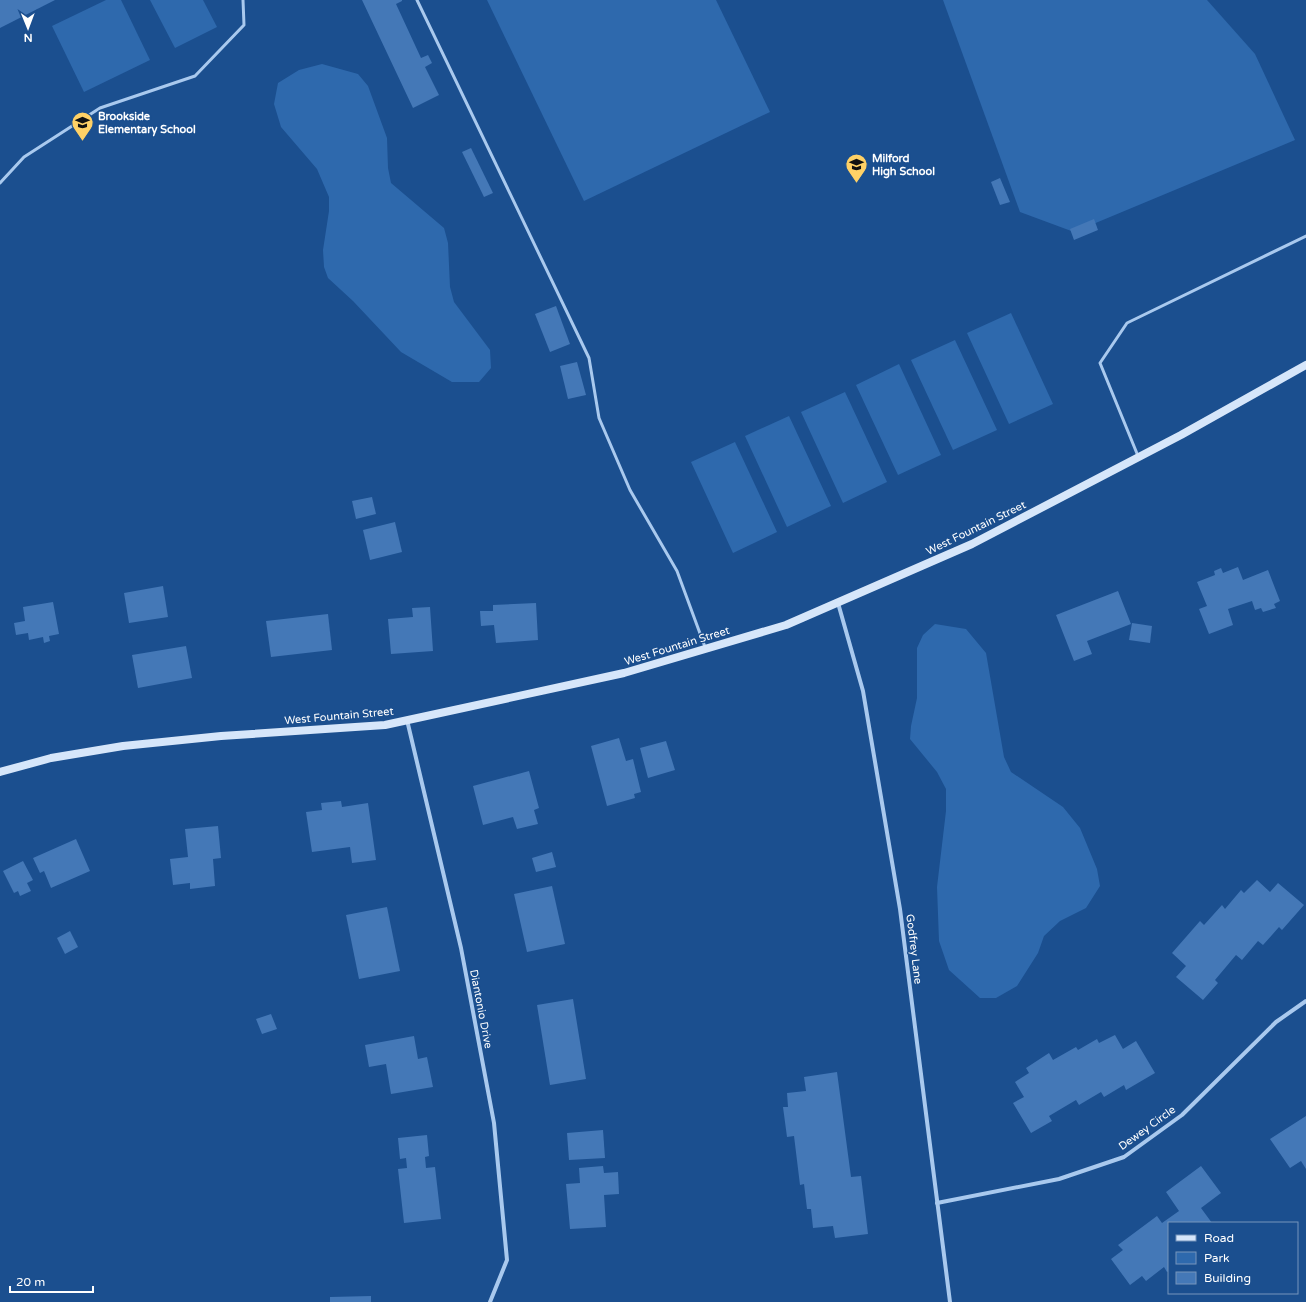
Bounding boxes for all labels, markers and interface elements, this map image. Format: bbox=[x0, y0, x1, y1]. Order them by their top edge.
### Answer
north arrow bbox=[8, 8, 48, 48]
text: N bbox=[24, 31, 33, 44]
school or university icon: Brookside Elementary School bbox=[70, 109, 96, 142]
place label: Brookside Elementary School bbox=[98, 110, 196, 137]
school or university icon: Milford High School bbox=[844, 151, 870, 184]
place label: Milford High School bbox=[872, 152, 935, 179]
street label: West Fountain Street bbox=[924, 498, 1028, 558]
street label: West Fountain Street bbox=[623, 624, 731, 668]
street label: West Fountain Street bbox=[284, 705, 394, 727]
street label: Godfrey Lane bbox=[903, 913, 925, 985]
street label: Diantonio Drive bbox=[467, 968, 495, 1050]
street label: Dewey Circle bbox=[1116, 1103, 1178, 1153]
legend bbox=[1168, 1222, 1298, 1294]
text: Road bbox=[1204, 1231, 1234, 1245]
text: Park bbox=[1204, 1251, 1230, 1265]
scale bar bbox=[10, 1268, 93, 1294]
text: Building bbox=[1204, 1271, 1251, 1285]
text: 20 m bbox=[16, 1275, 45, 1289]

